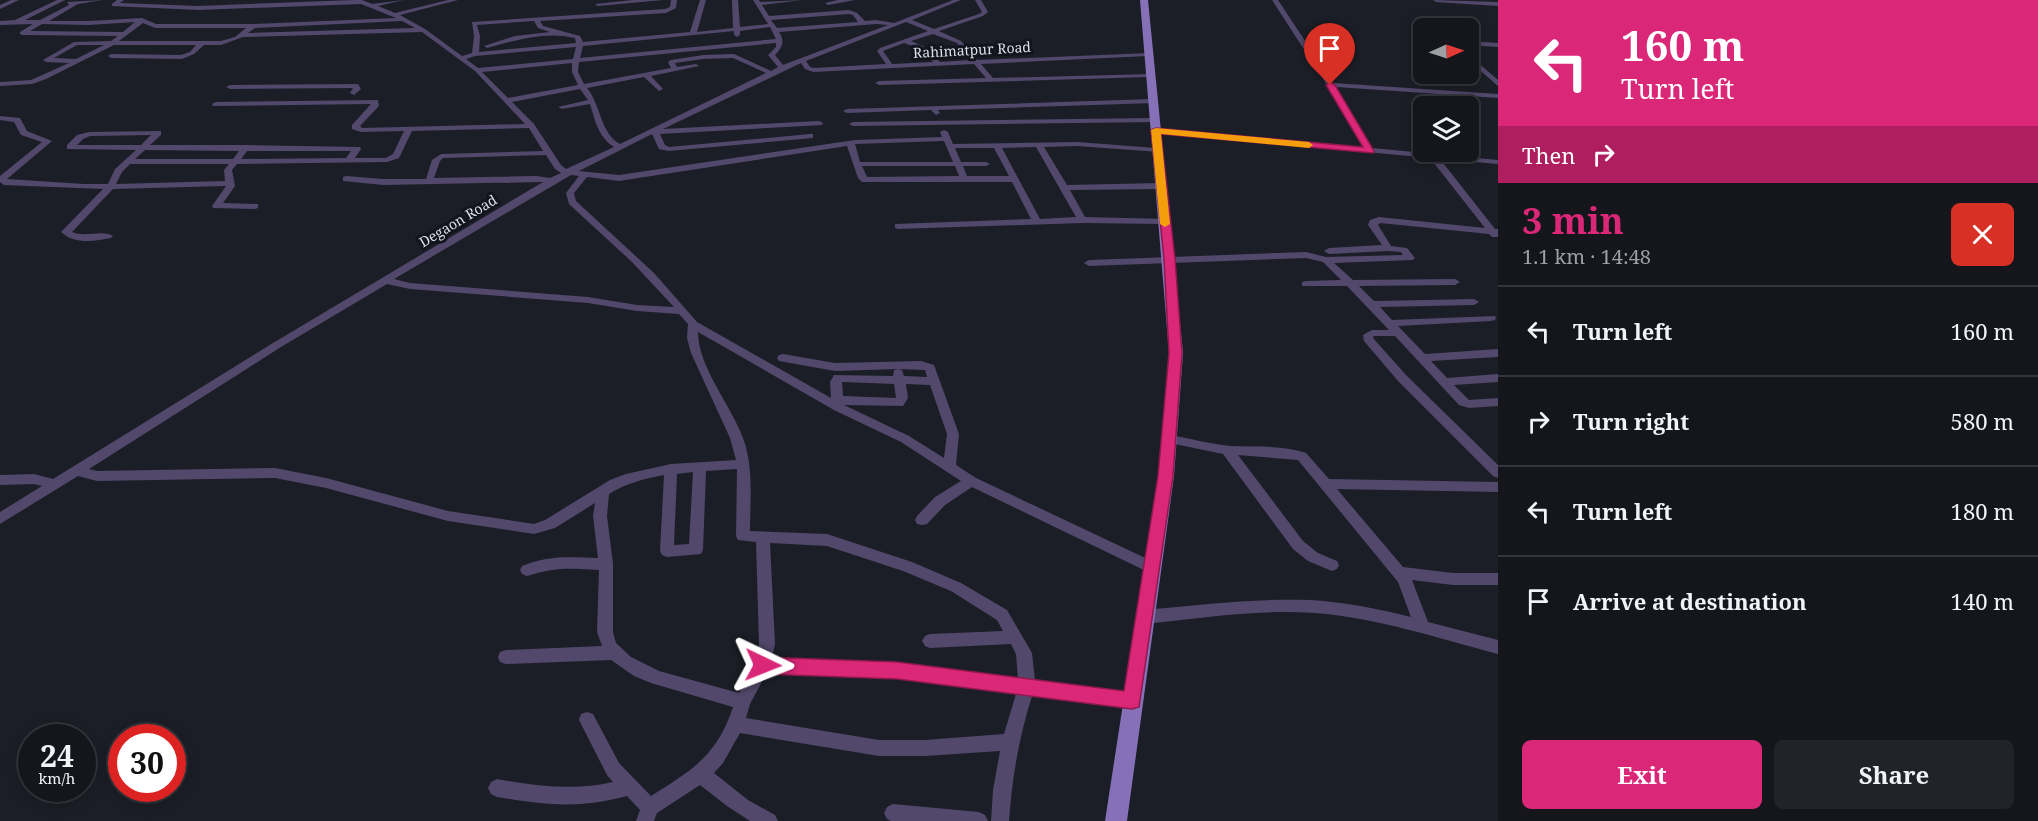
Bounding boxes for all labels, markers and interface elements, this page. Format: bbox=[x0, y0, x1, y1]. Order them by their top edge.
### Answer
text: 160 m bbox=[1621, 16, 1745, 73]
north arrow bbox=[1413, 18, 1479, 84]
map controls bbox=[1413, 18, 1479, 162]
pin bbox=[1304, 23, 1355, 85]
icon: left bbox=[1522, 24, 1600, 102]
icon: arrive bbox=[1313, 32, 1346, 65]
street label: Rahimatpur Road bbox=[913, 37, 1032, 62]
text: Turn left bbox=[1621, 70, 1734, 107]
button: layers bbox=[1413, 96, 1479, 162]
icon: right bbox=[1587, 138, 1620, 171]
text: Then bbox=[1522, 140, 1575, 170]
street label: Degaon Road bbox=[415, 190, 501, 251]
text: 3 min bbox=[1522, 196, 1624, 245]
button: close bbox=[1951, 203, 2014, 266]
text: 1.1 km · 14:48 bbox=[1522, 243, 1651, 270]
icon: left bbox=[1522, 315, 1555, 348]
text: Turn left bbox=[1573, 316, 1672, 346]
text: 160 m bbox=[1951, 316, 2014, 346]
icon: right bbox=[1522, 405, 1555, 438]
text: Turn right bbox=[1573, 406, 1689, 436]
text: 580 m bbox=[1951, 406, 2014, 436]
icon: left bbox=[1522, 495, 1555, 528]
text: Turn left bbox=[1573, 496, 1672, 526]
text: 180 m bbox=[1951, 496, 2014, 526]
icon: arrive bbox=[1522, 585, 1555, 618]
text: Arrive at destination bbox=[1573, 586, 1807, 616]
text: 140 m bbox=[1951, 586, 2014, 616]
position arrow bbox=[731, 633, 795, 697]
speed limit sign: 30 bbox=[108, 724, 186, 802]
text: 24 bbox=[40, 735, 74, 776]
button: Exit bbox=[1522, 740, 1762, 809]
button: Share bbox=[1774, 740, 2014, 809]
text: km/h bbox=[39, 768, 75, 788]

